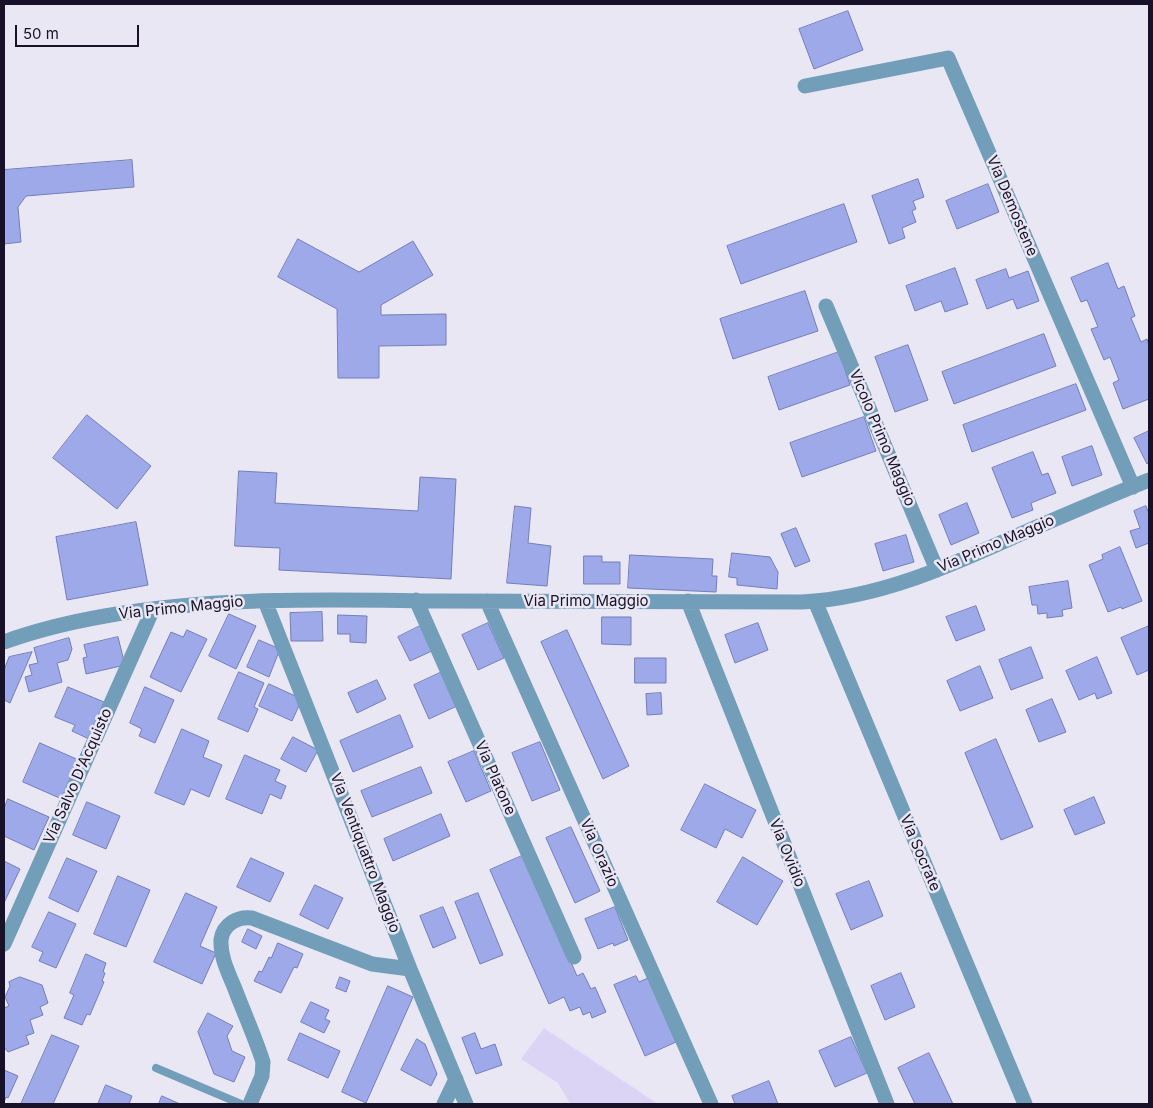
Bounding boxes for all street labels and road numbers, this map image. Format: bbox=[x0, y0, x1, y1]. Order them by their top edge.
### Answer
street label: Via Demostene bbox=[983, 153, 1041, 259]
street label: Vicolo Primo Maggio bbox=[845, 367, 919, 509]
street label: Via Primo Maggio bbox=[935, 511, 1057, 577]
street label: Via Primo Maggio bbox=[523, 592, 649, 610]
street label: Via Primo Maggio bbox=[118, 593, 244, 623]
street label: Via Salvo D'Acquisto bbox=[40, 706, 116, 846]
street label: Via Platone bbox=[471, 738, 519, 818]
street label: Via Ventiquattro Maggio bbox=[326, 770, 404, 936]
street label: Via Socrate bbox=[896, 812, 944, 894]
street label: Via Orazio bbox=[576, 816, 622, 890]
street label: Via Ovidio bbox=[765, 816, 809, 890]

